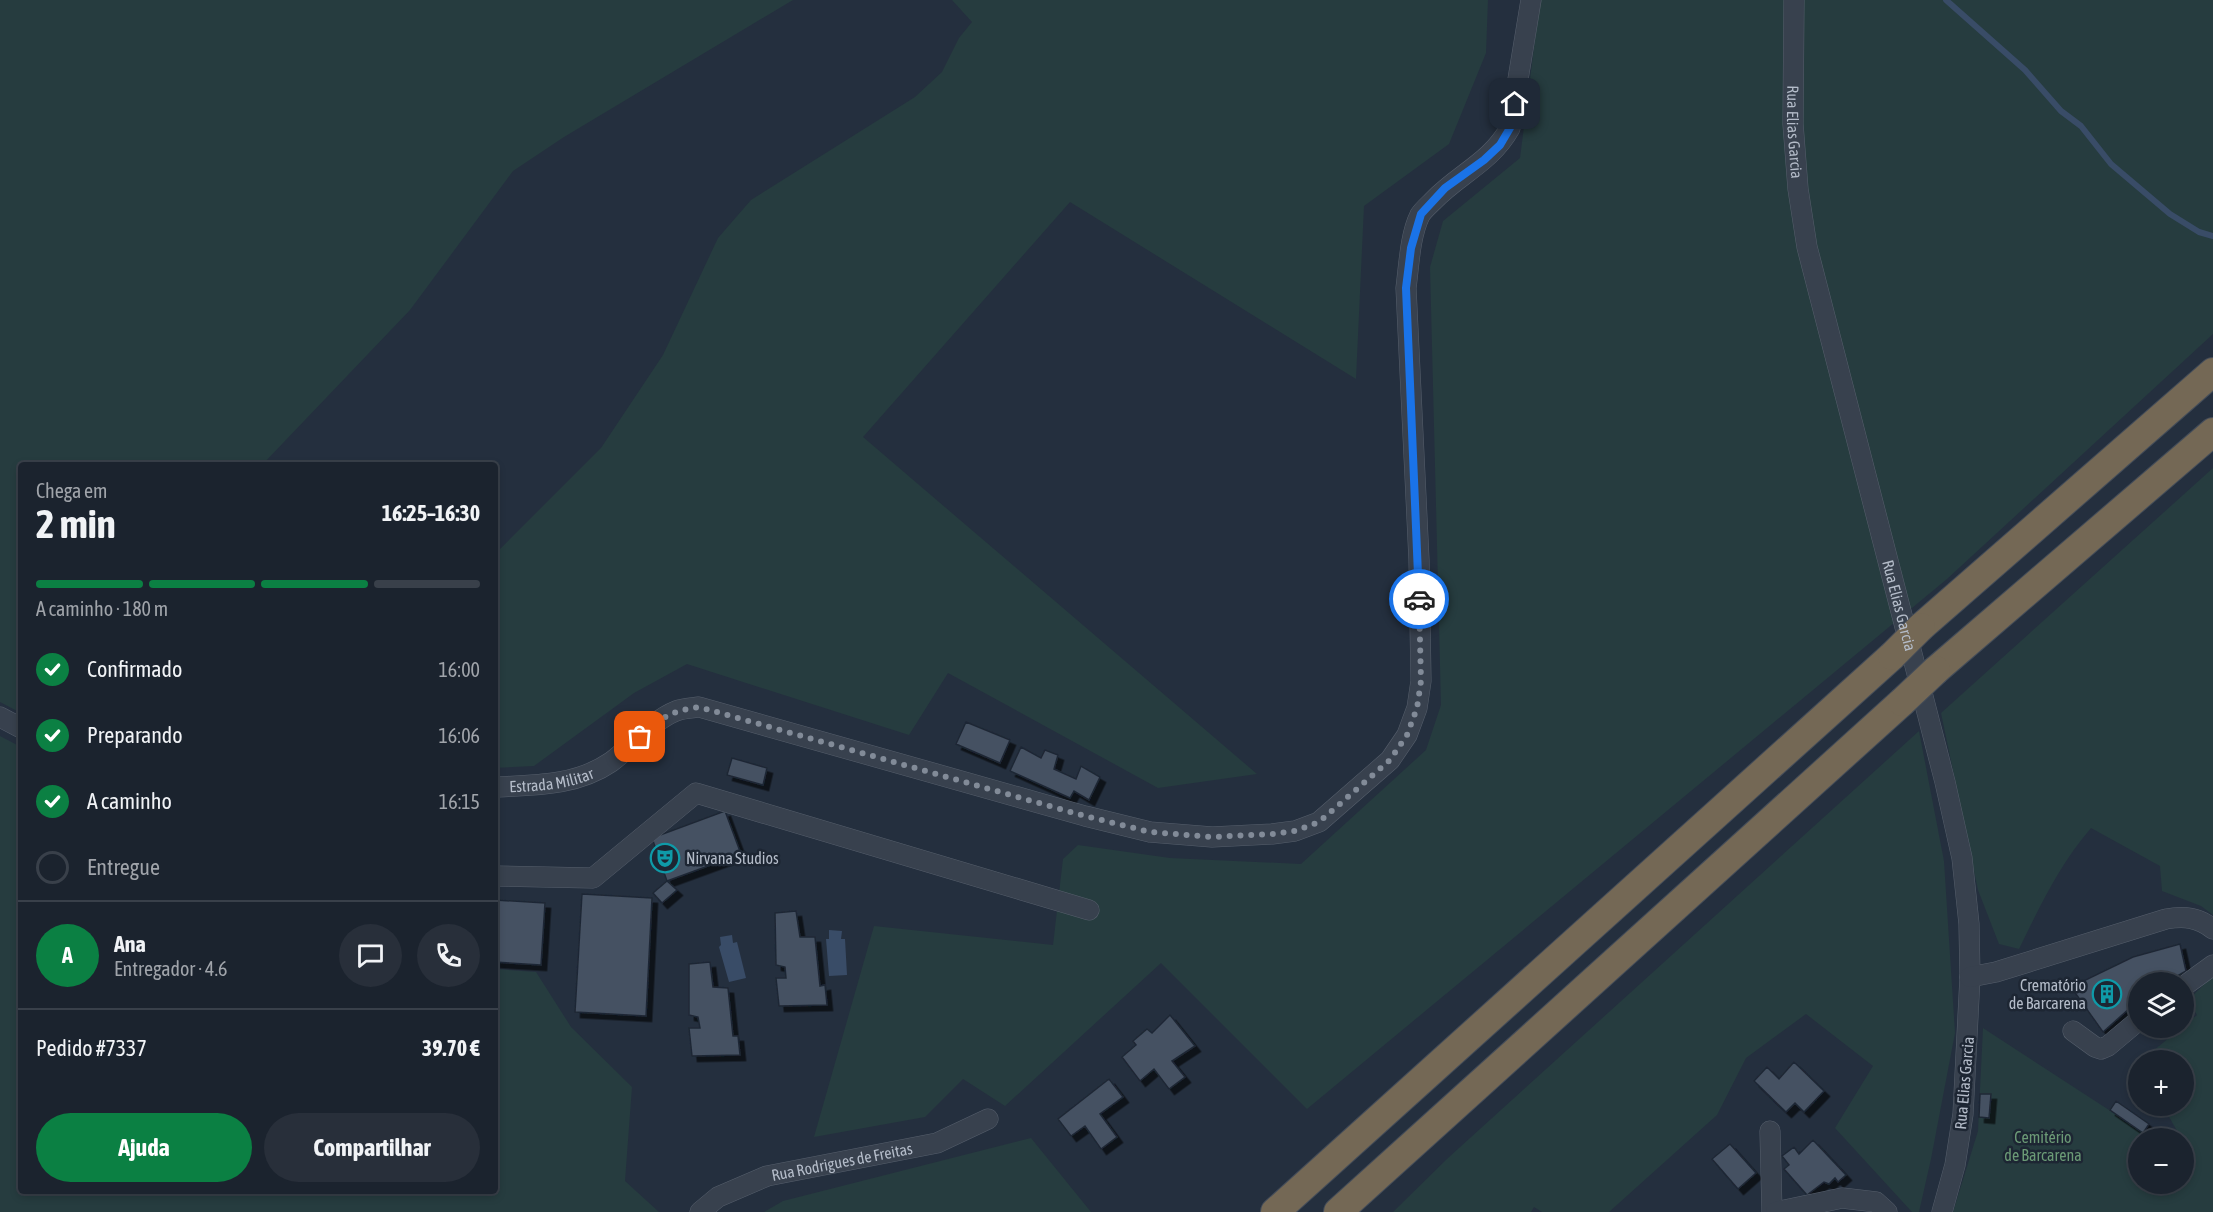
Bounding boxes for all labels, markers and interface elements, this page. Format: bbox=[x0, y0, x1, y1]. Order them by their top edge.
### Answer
pin bbox=[1489, 78, 1540, 129]
street label: Rua Elias Garcia bbox=[1784, 85, 1806, 179]
icon: home bbox=[1498, 87, 1531, 120]
text: Chega em bbox=[36, 479, 108, 502]
text: 16:25–16:30 bbox=[382, 500, 480, 526]
text: 2 min bbox=[36, 502, 116, 546]
street label: Rua Elias Garcia bbox=[1879, 558, 1920, 653]
courier bbox=[1389, 569, 1449, 629]
icon: car bbox=[1403, 583, 1436, 616]
text: A caminho · 180 m bbox=[36, 597, 168, 620]
icon: check bbox=[36, 653, 69, 686]
text: Confirmado bbox=[87, 656, 182, 682]
text: 16:00 bbox=[438, 658, 480, 681]
pin bbox=[614, 711, 665, 762]
icon: check bbox=[36, 719, 69, 752]
icon: bag bbox=[623, 720, 656, 753]
text: Preparando bbox=[87, 722, 183, 748]
text: 16:06 bbox=[438, 724, 480, 747]
street label: Estrada Militar bbox=[509, 764, 597, 795]
icon: check bbox=[36, 785, 69, 818]
text: A caminho bbox=[87, 788, 172, 814]
text: 16:15 bbox=[439, 790, 480, 813]
theatre icon: Nirvana Studios bbox=[649, 842, 681, 874]
place label: Nirvana Studios bbox=[686, 849, 779, 867]
text: Entregue bbox=[87, 854, 160, 880]
button: chat bbox=[339, 924, 402, 987]
button: phone bbox=[417, 924, 480, 987]
text: Ana bbox=[114, 931, 146, 957]
text: A bbox=[62, 942, 73, 968]
text: Entregador · 4.6 bbox=[114, 957, 227, 980]
map controls bbox=[2128, 972, 2194, 1194]
button: layers bbox=[2128, 972, 2194, 1038]
place label: Crematório de Barcarena bbox=[2009, 976, 2086, 1012]
building icon: Crematório de Barcarena bbox=[2091, 978, 2123, 1010]
text: Pedido #7337 bbox=[36, 1035, 147, 1061]
text: 39.70 € bbox=[422, 1035, 480, 1061]
street label: Rua Elias Garcia bbox=[1951, 1036, 1977, 1130]
button: + bbox=[2128, 1050, 2194, 1116]
button: Ajuda bbox=[36, 1113, 252, 1182]
button: Compartilhar bbox=[264, 1113, 480, 1182]
park label: Cemitério de Barcarena bbox=[2004, 1128, 2082, 1164]
button: − bbox=[2128, 1128, 2194, 1194]
street label: Rua Rodrigues de Freitas bbox=[770, 1139, 914, 1184]

